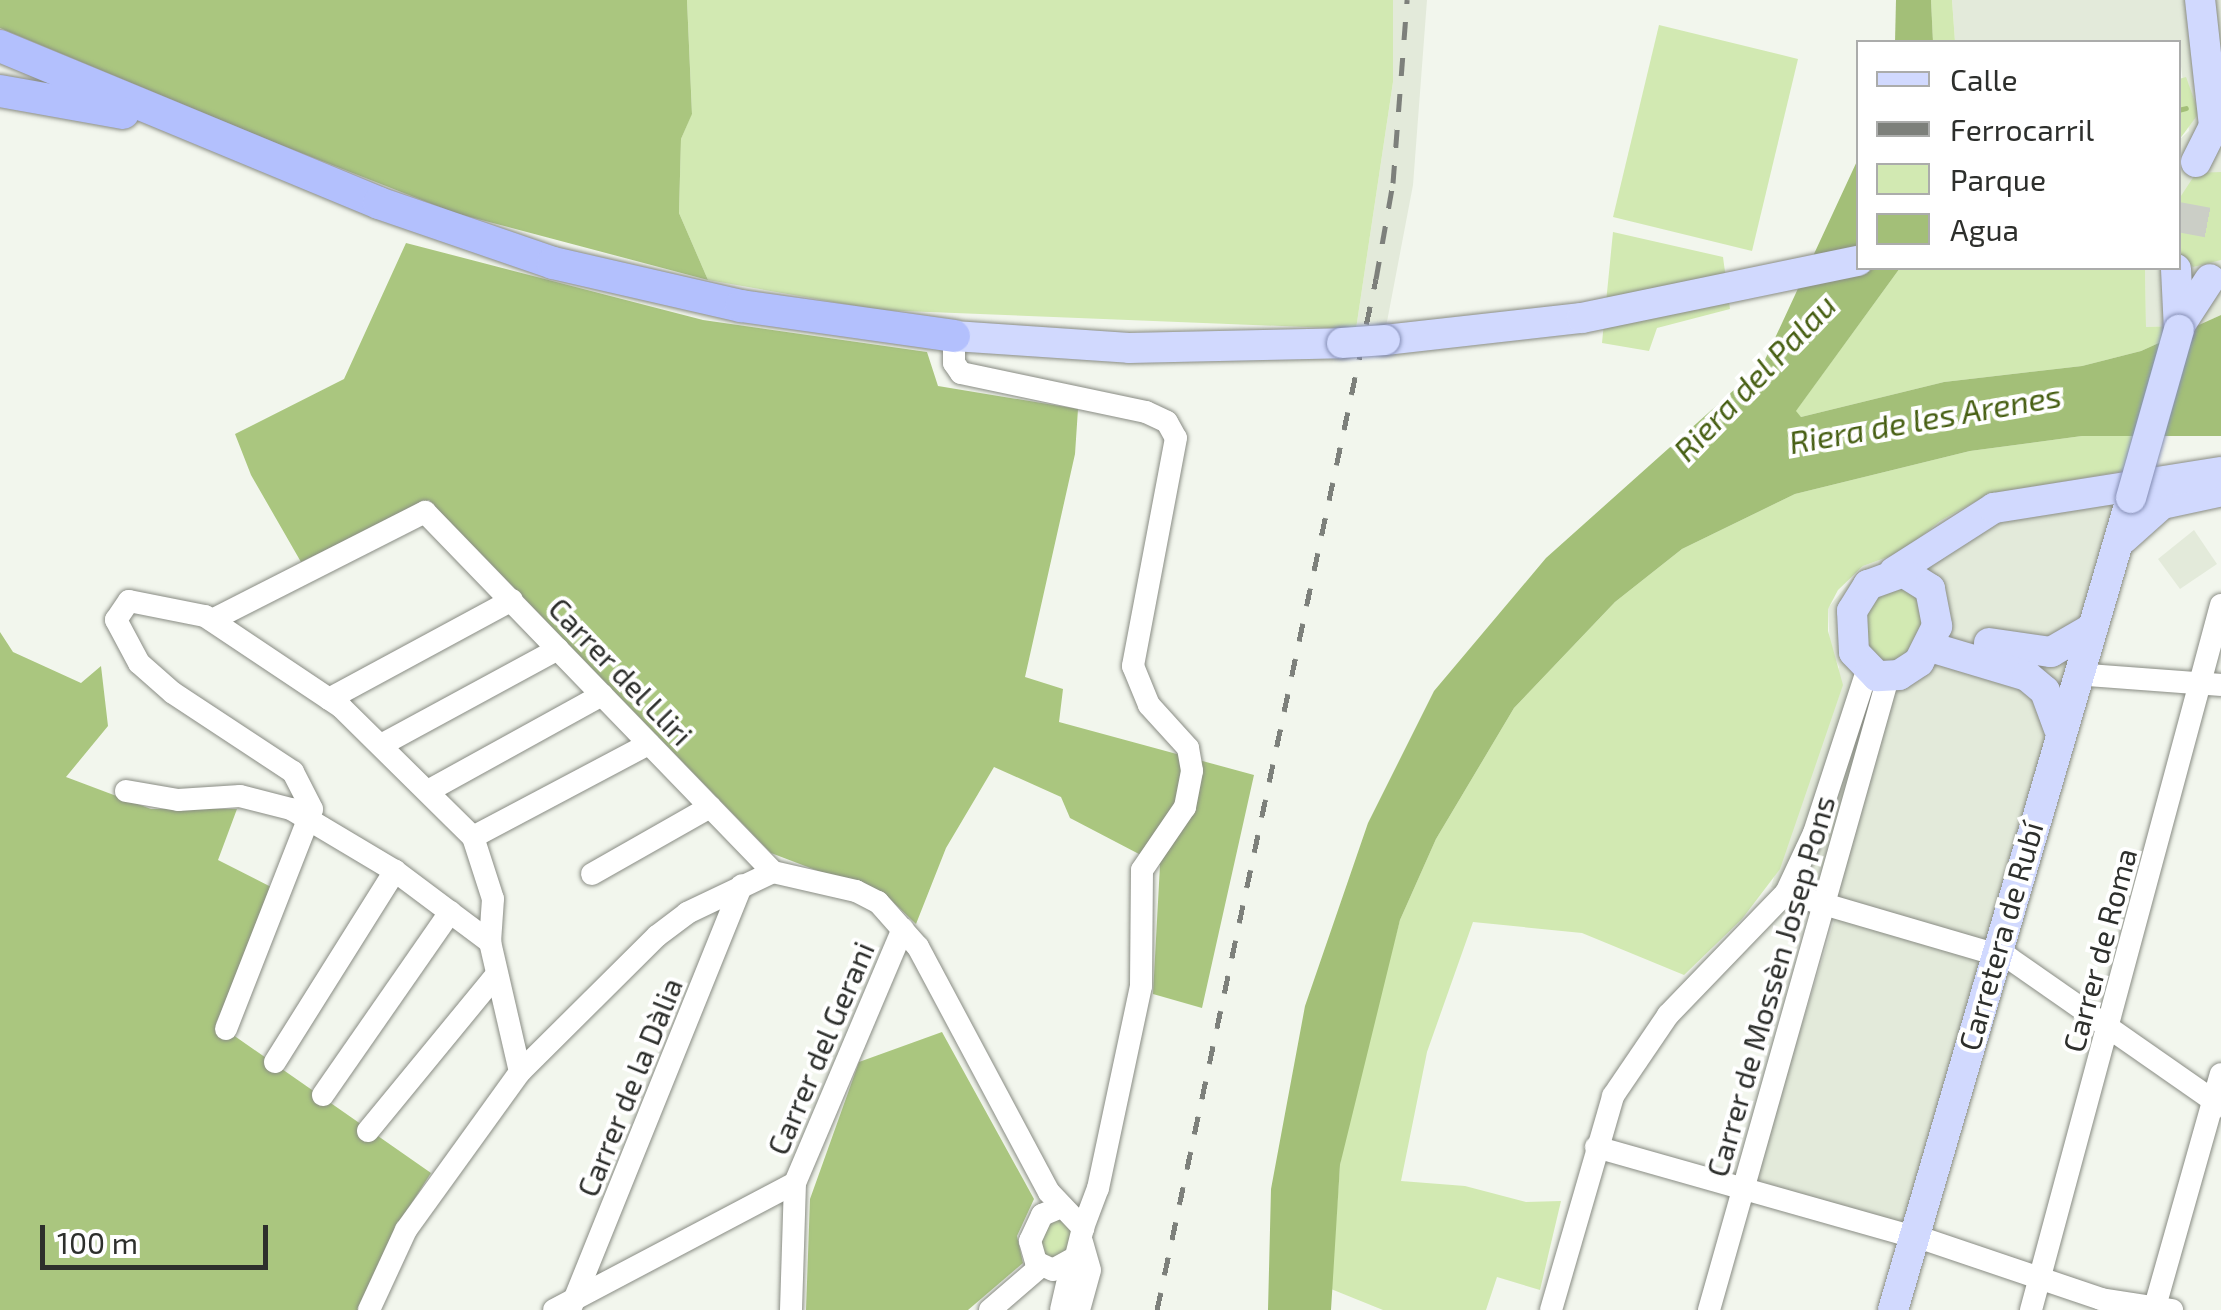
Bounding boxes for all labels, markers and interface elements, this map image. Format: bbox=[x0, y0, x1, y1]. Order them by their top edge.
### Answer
legend bbox=[1856, 40, 2181, 270]
text: Calle bbox=[1950, 61, 2018, 97]
text: Ferrocarril bbox=[1950, 111, 2094, 147]
text: Parque bbox=[1950, 161, 2046, 197]
text: Agua bbox=[1950, 211, 2019, 247]
water label: Riera del Palau bbox=[1665, 285, 1843, 469]
water label: Riera de les Arenes bbox=[1785, 375, 2065, 461]
street label: Carrer del Lliri bbox=[541, 589, 701, 753]
street label: Carrer de Mossèn Josep Pons bbox=[1698, 791, 1842, 1181]
street label: Carretera de Rubí bbox=[1950, 817, 2050, 1055]
street label: Carrer de Roma bbox=[2054, 844, 2144, 1056]
street label: Carrer del Gerani bbox=[759, 935, 881, 1161]
street label: Carrer de la Dàlia bbox=[569, 972, 689, 1202]
scale bar bbox=[45, 1205, 272, 1267]
text: 100 m bbox=[57, 1224, 138, 1260]

